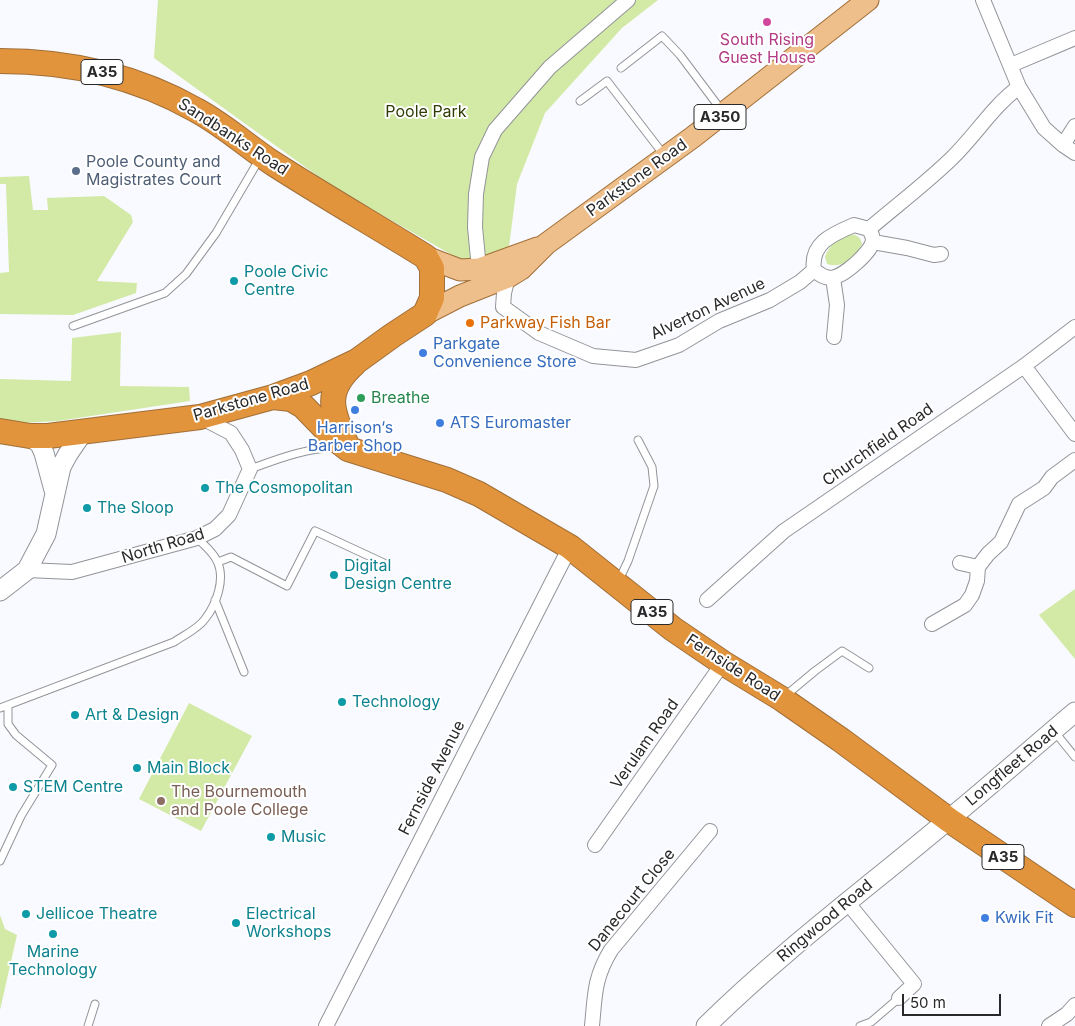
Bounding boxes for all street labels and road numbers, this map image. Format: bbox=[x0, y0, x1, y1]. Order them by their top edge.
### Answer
road number: A35 bbox=[81, 60, 123, 84]
street label: Sandbanks Road bbox=[174, 94, 292, 180]
road number: A350 bbox=[694, 104, 746, 130]
street label: Parkstone Road bbox=[583, 135, 691, 221]
street label: Alverton Avenue bbox=[648, 274, 768, 344]
street label: Parkstone Road bbox=[191, 374, 311, 426]
street label: Churchfield Road bbox=[819, 400, 937, 490]
street label: North Road bbox=[119, 524, 207, 568]
road number: A35 bbox=[631, 600, 673, 624]
street label: Fernside Road bbox=[682, 630, 784, 706]
street label: Verulam Road bbox=[607, 695, 683, 793]
street label: Fernside Avenue bbox=[395, 718, 469, 838]
street label: Longfleet Road bbox=[962, 722, 1062, 810]
road number: A35 bbox=[982, 844, 1024, 870]
street label: Danecourt Close bbox=[585, 845, 679, 955]
street label: Ringwood Road bbox=[774, 876, 876, 966]

